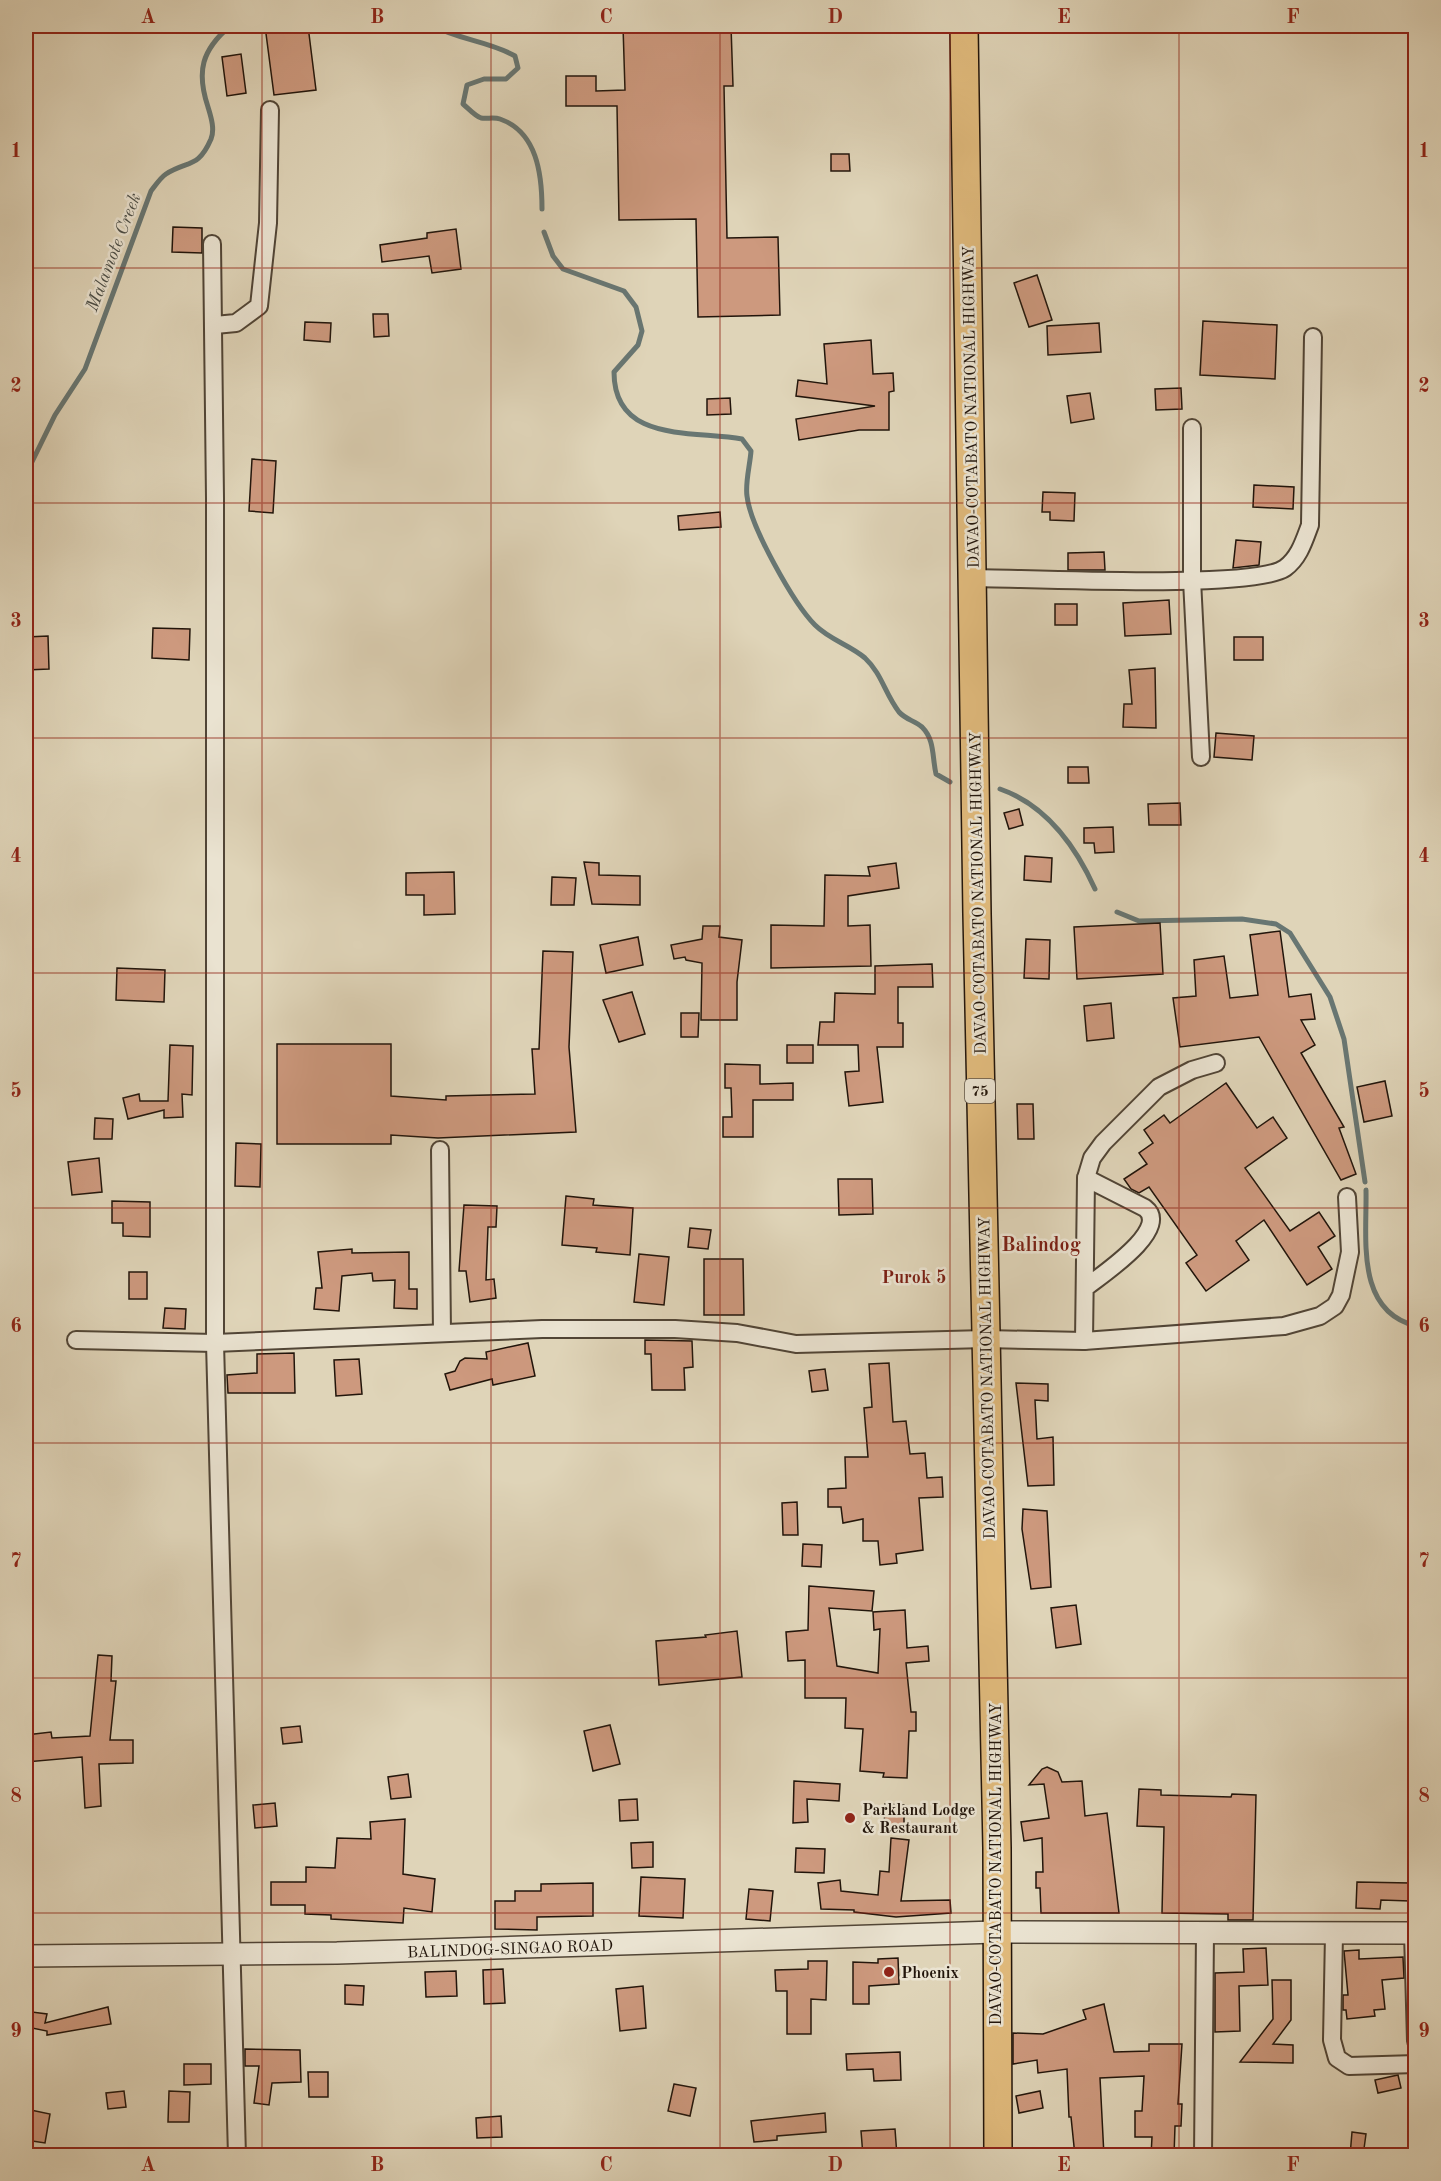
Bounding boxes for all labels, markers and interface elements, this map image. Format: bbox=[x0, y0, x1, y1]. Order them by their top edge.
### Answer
text: A bbox=[140, 8, 156, 28]
text: B bbox=[370, 8, 384, 28]
text: C bbox=[599, 8, 613, 28]
text: D bbox=[827, 8, 843, 28]
text: E bbox=[1057, 8, 1071, 28]
text: F bbox=[1286, 8, 1300, 28]
text: 1 bbox=[10, 142, 22, 162]
text: 1 bbox=[1418, 142, 1430, 162]
water label: Malamote Creek bbox=[83, 191, 145, 315]
street label: DAVAO-COTABATO NATIONAL HIGHWAY bbox=[961, 245, 983, 569]
text: 2 bbox=[10, 377, 22, 397]
text: 2 bbox=[1418, 377, 1430, 397]
text: 3 bbox=[10, 612, 22, 632]
text: 3 bbox=[1418, 612, 1430, 632]
street label: DAVAO-COTABATO NATIONAL HIGHWAY bbox=[968, 731, 990, 1055]
text: 4 bbox=[10, 847, 22, 867]
text: 4 bbox=[1418, 847, 1430, 867]
road number: 75 bbox=[965, 1079, 995, 1103]
text: 5 bbox=[10, 1081, 22, 1102]
text: 5 bbox=[1418, 1081, 1430, 1102]
street label: DAVAO-COTABATO NATIONAL HIGHWAY bbox=[977, 1216, 999, 1540]
district label: Balindog bbox=[1001, 1236, 1081, 1256]
district label: Purok 5 bbox=[882, 1269, 946, 1287]
text: 6 bbox=[10, 1317, 22, 1337]
text: 6 bbox=[1418, 1317, 1430, 1337]
text: 7 bbox=[10, 1552, 22, 1572]
text: 7 bbox=[1418, 1552, 1430, 1572]
street label: DAVAO-COTABATO NATIONAL HIGHWAY bbox=[989, 1702, 1005, 2025]
text: 8 bbox=[10, 1787, 22, 1807]
text: 8 bbox=[1418, 1787, 1430, 1807]
place label: Parkland Lodge & Restaurant bbox=[862, 1803, 975, 1837]
marker: Parkland Lodge & Restaurant bbox=[843, 1811, 857, 1825]
street label: BALINDOG-SINGAO ROAD bbox=[407, 1938, 613, 1962]
marker: Phoenix bbox=[882, 1965, 896, 1979]
place label: Phoenix bbox=[901, 1966, 959, 1982]
text: 9 bbox=[10, 2022, 22, 2042]
text: 9 bbox=[1418, 2022, 1430, 2042]
text: A bbox=[140, 2156, 156, 2176]
text: B bbox=[370, 2156, 384, 2176]
text: C bbox=[599, 2156, 613, 2176]
text: D bbox=[827, 2156, 843, 2176]
text: E bbox=[1057, 2156, 1071, 2176]
text: F bbox=[1286, 2156, 1300, 2176]

